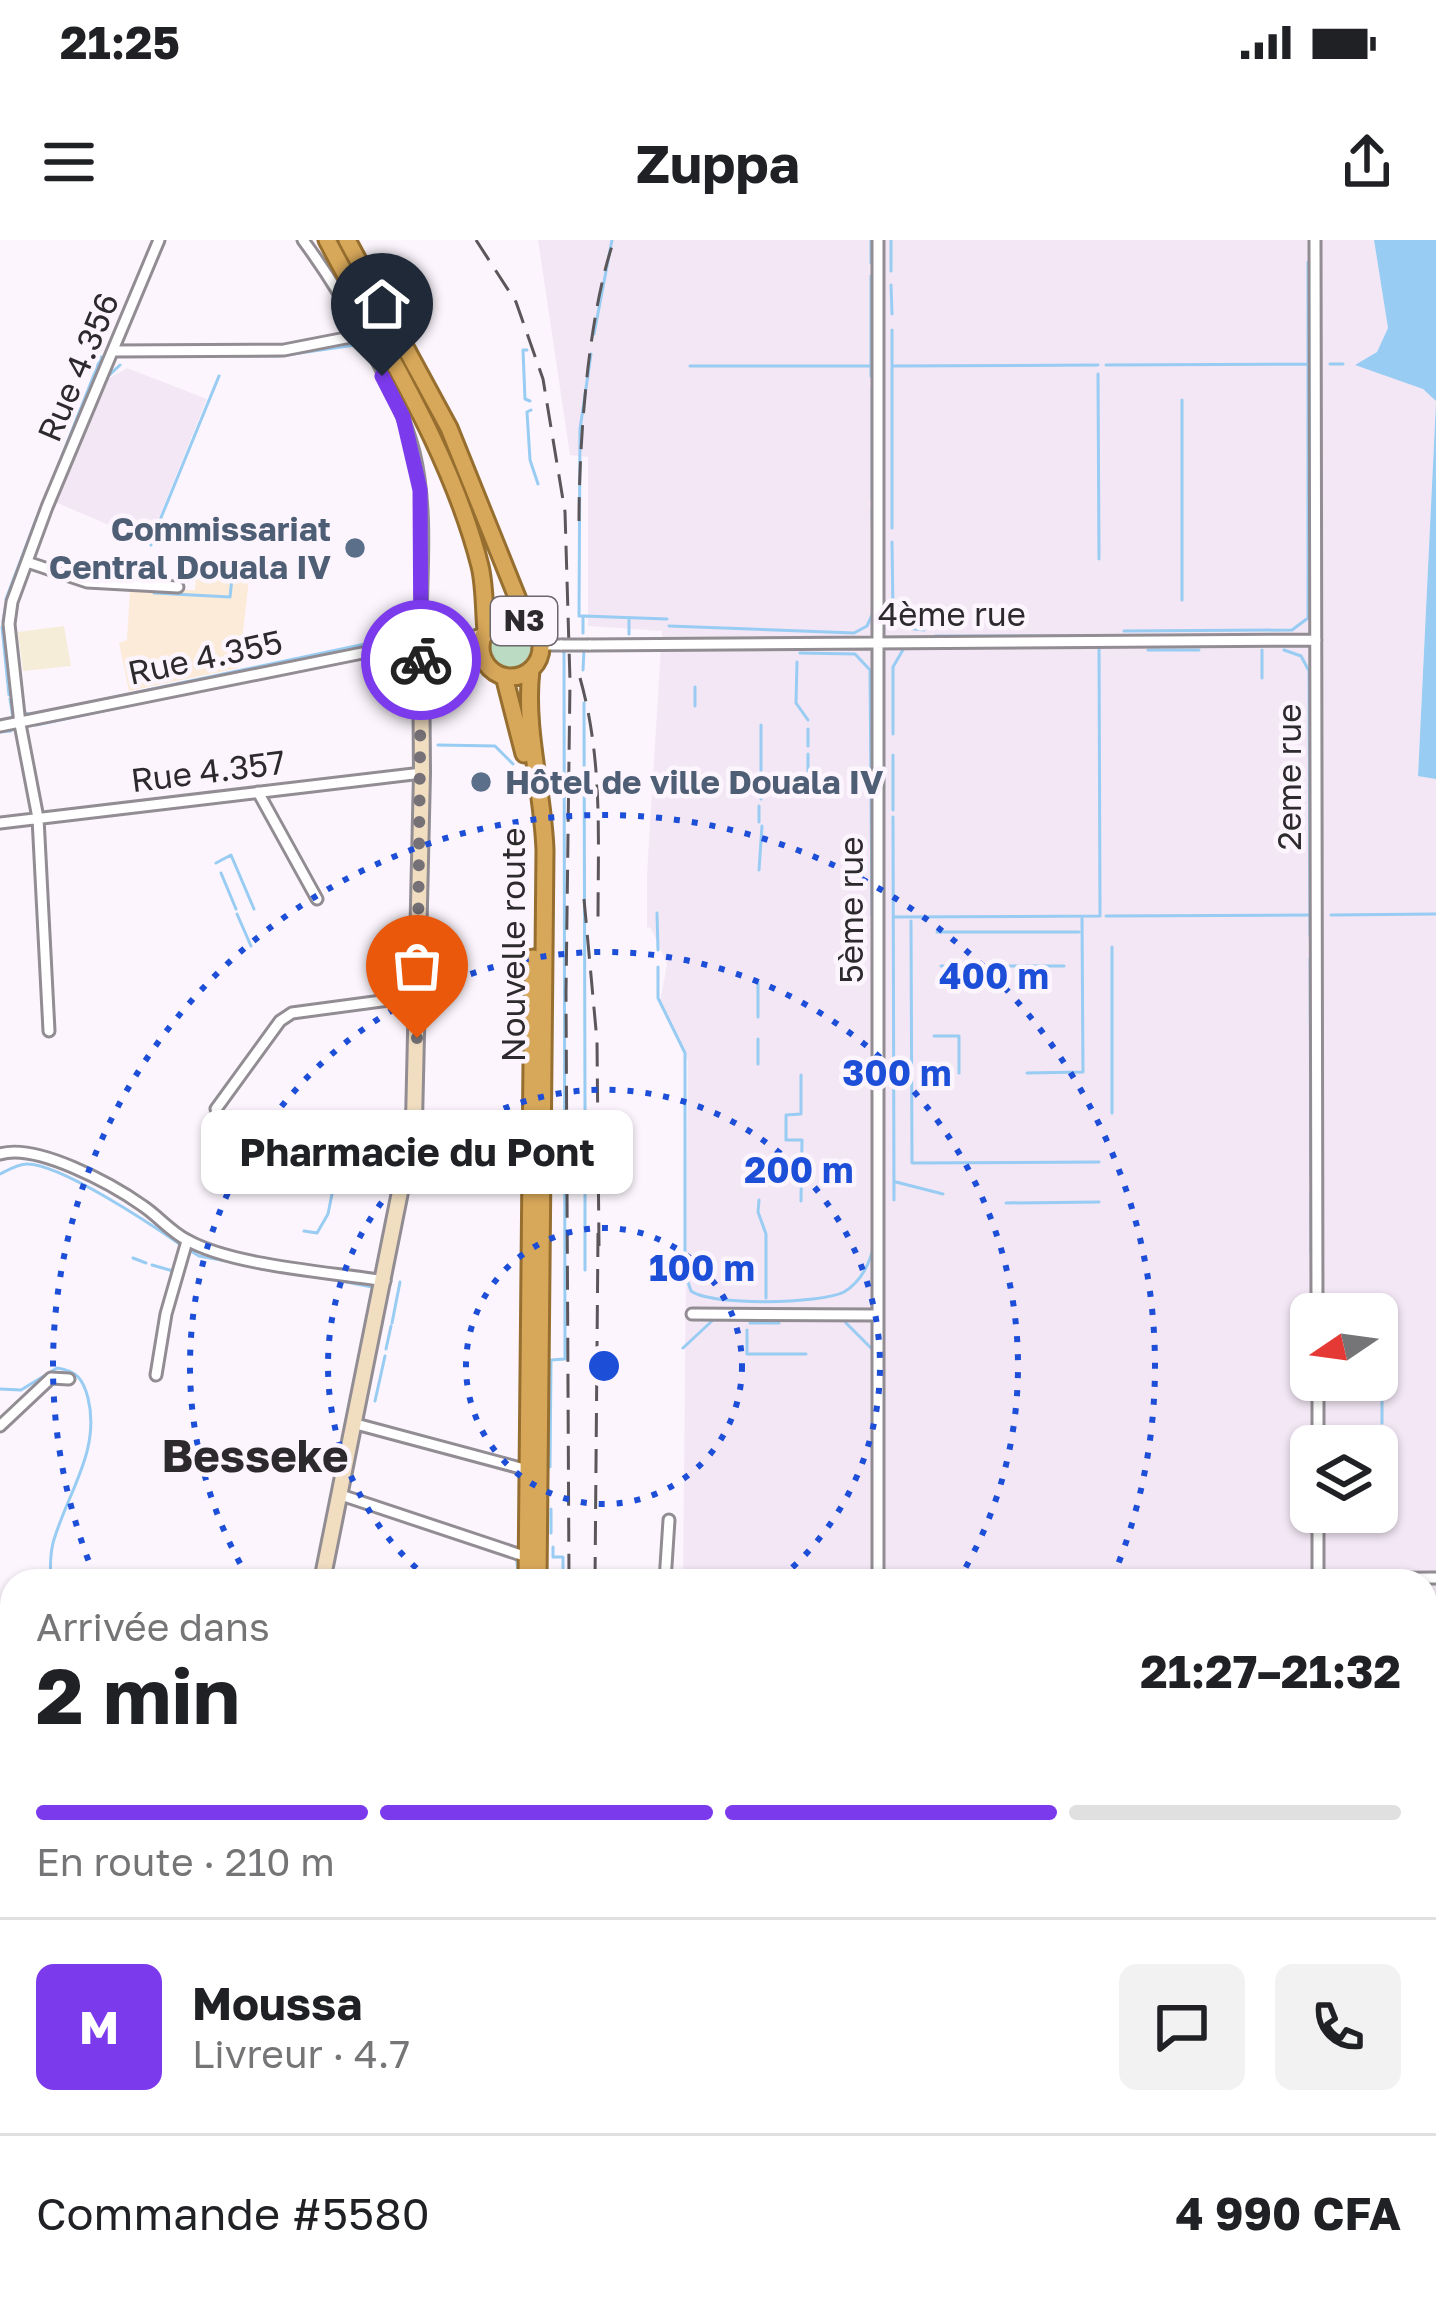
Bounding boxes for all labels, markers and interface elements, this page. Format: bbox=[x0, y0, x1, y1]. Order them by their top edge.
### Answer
text: 21:25 bbox=[60, 15, 180, 69]
icon: menu bbox=[36, 129, 102, 195]
icon: share bbox=[1334, 129, 1400, 195]
text: Zuppa bbox=[636, 130, 800, 195]
pin bbox=[331, 253, 433, 376]
icon: home bbox=[349, 271, 415, 337]
street label: Rue 4.356 bbox=[29, 287, 126, 447]
place label: Commissariat Central Douala IV bbox=[49, 509, 332, 586]
marker: Commissariat Central Douala IV bbox=[342, 535, 368, 561]
street label: 4ème rue bbox=[878, 594, 1026, 633]
road number: N3 bbox=[491, 597, 557, 645]
courier bbox=[361, 600, 481, 720]
street label: Rue 4.355 bbox=[124, 621, 286, 692]
icon: bike bbox=[388, 627, 454, 693]
street label: 2eme rue bbox=[1269, 704, 1308, 850]
street label: Rue 4.357 bbox=[129, 742, 287, 799]
place label: Hôtel de ville Douala IV bbox=[505, 762, 884, 801]
marker: Hôtel de ville Douala IV bbox=[468, 769, 494, 795]
street label: Nouvelle route bbox=[493, 828, 532, 1062]
street label: 5ème rue bbox=[831, 837, 870, 983]
pin bbox=[366, 915, 468, 1038]
icon: bag bbox=[384, 933, 450, 999]
text: 400 m bbox=[939, 954, 1049, 997]
text: 300 m bbox=[842, 1051, 952, 1094]
callout: Pharmacie du Pont bbox=[201, 1110, 633, 1194]
text: Pharmacie du Pont bbox=[239, 1128, 595, 1175]
text: 200 m bbox=[744, 1148, 854, 1191]
text: 100 m bbox=[649, 1246, 755, 1289]
north arrow bbox=[1290, 1293, 1398, 1401]
map controls bbox=[1290, 1293, 1398, 1533]
centre of rings bbox=[583, 1345, 625, 1387]
button: layers bbox=[1290, 1425, 1398, 1533]
district label: Besseke bbox=[162, 1428, 348, 1482]
text: Arrivée dans bbox=[36, 1603, 270, 1650]
text: 21:27–21:32 bbox=[1140, 1644, 1401, 1698]
text: 2 min bbox=[36, 1648, 240, 1741]
text: En route · 210 m bbox=[36, 1838, 335, 1885]
button: chat bbox=[1119, 1964, 1245, 2090]
button: phone bbox=[1275, 1964, 1401, 2090]
text: Moussa bbox=[192, 1976, 362, 2030]
text: M bbox=[79, 2000, 119, 2054]
text: Livreur · 4.7 bbox=[192, 2030, 410, 2077]
text: Commande #5580 bbox=[36, 2186, 430, 2240]
text: 4 990 CFA bbox=[1176, 2186, 1401, 2240]

